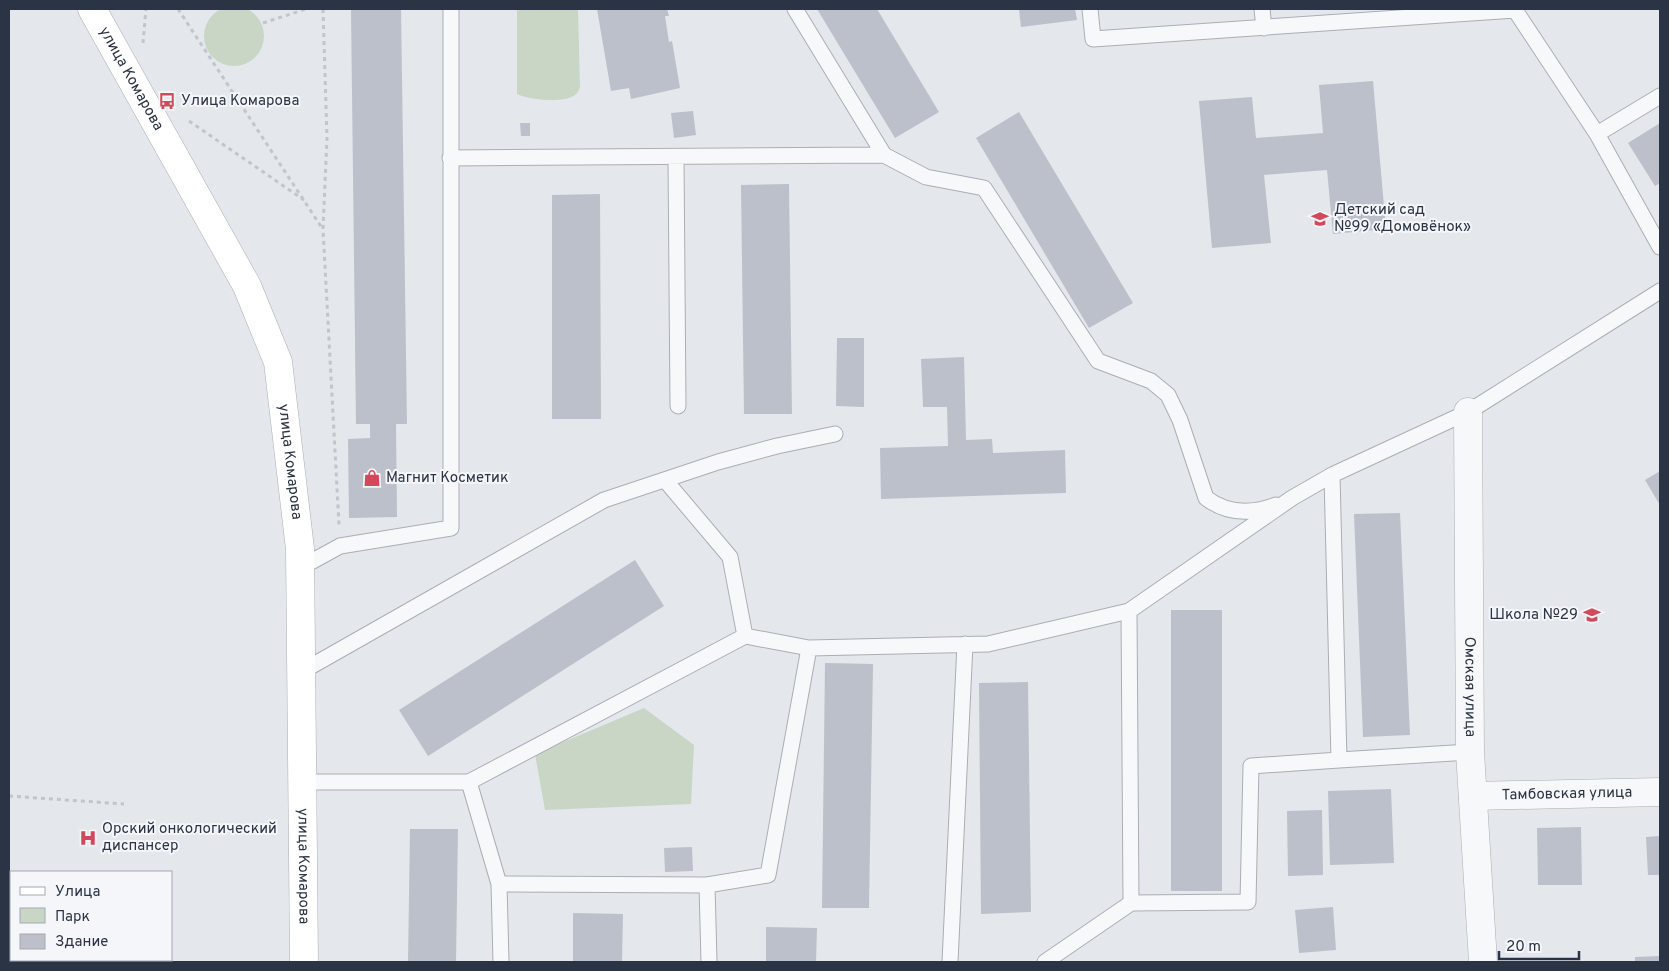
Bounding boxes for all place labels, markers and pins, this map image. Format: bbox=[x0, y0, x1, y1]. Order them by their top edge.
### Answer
bus stop icon: Улица Комарова bbox=[157, 91, 177, 111]
place label: Улица Комарова bbox=[181, 92, 299, 111]
place label: Детский сад №99 «Домовёнок» bbox=[1334, 201, 1471, 237]
school or university icon: Детский сад №99 «Домовёнок» bbox=[1310, 209, 1330, 229]
shop icon: Магнит Косметик bbox=[362, 468, 382, 488]
place label: Магнит Косметик bbox=[386, 469, 508, 488]
school or university icon: Школа №29 bbox=[1582, 605, 1602, 625]
place label: Школа №29 bbox=[1489, 606, 1578, 625]
place label: Орский онкологический диспансер bbox=[102, 820, 277, 856]
hospital icon: Орский онкологический диспансер bbox=[78, 828, 98, 848]

